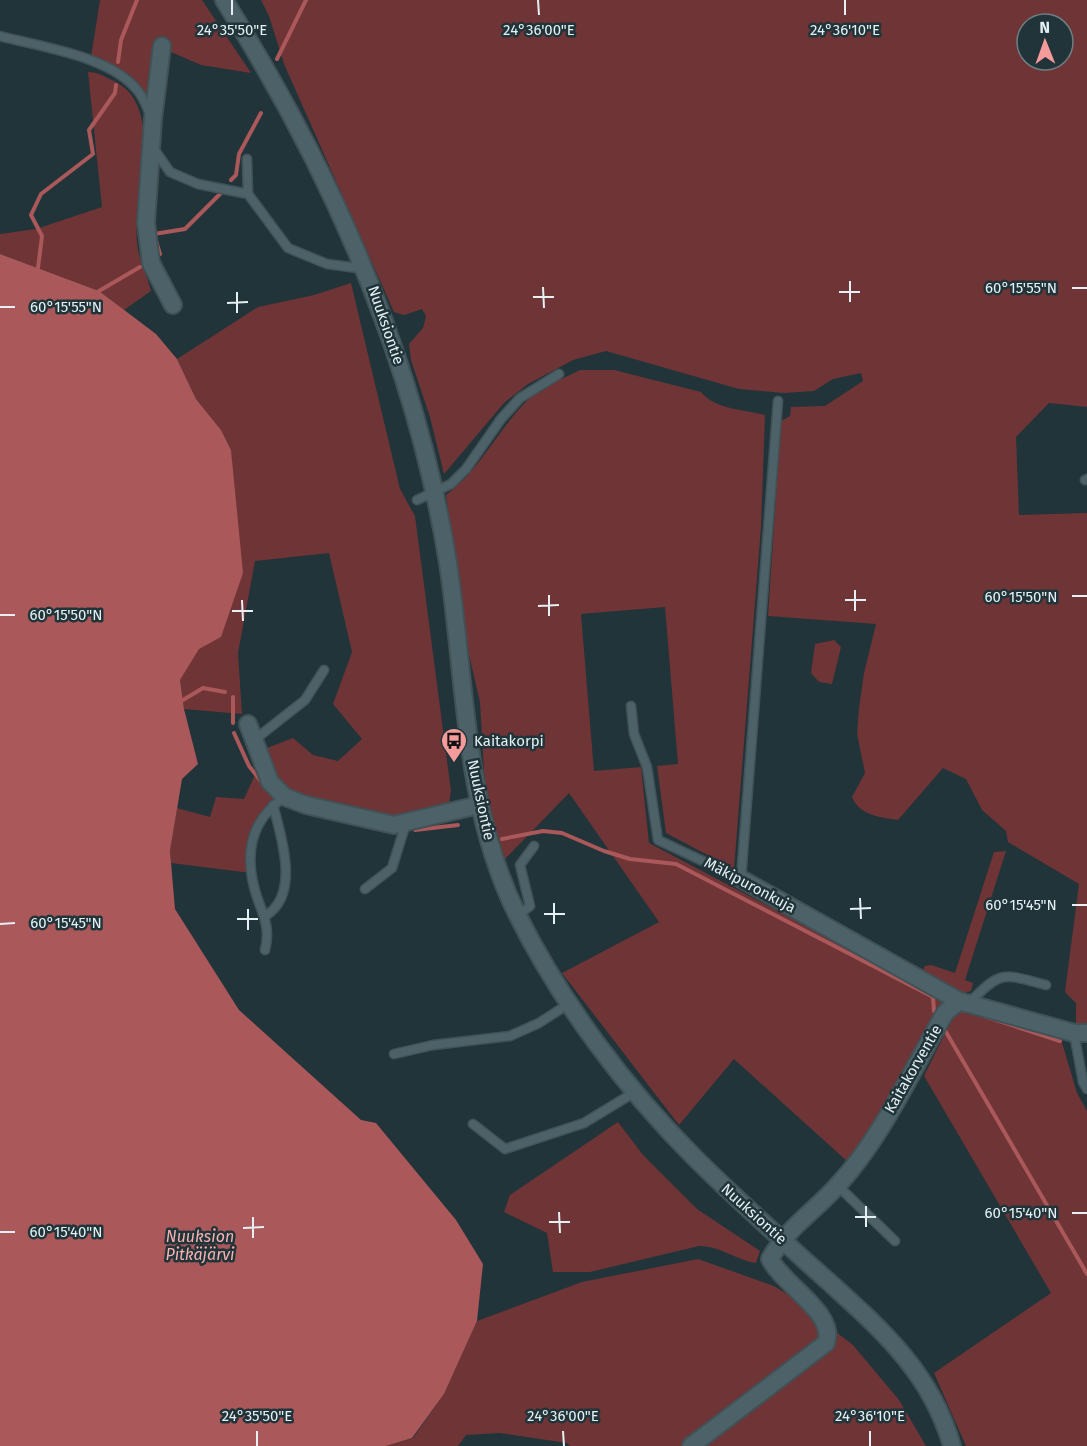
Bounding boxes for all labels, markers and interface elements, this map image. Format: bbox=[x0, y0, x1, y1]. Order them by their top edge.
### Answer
north arrow bbox=[1015, 12, 1075, 72]
text: N bbox=[1039, 18, 1050, 37]
text: 24°35'50"E bbox=[197, 21, 267, 39]
text: 24°36'00"E bbox=[503, 21, 575, 39]
text: 24°36'10"E bbox=[810, 21, 880, 39]
text: 60°15'55"N bbox=[985, 279, 1057, 297]
street label: Nuuksiontie bbox=[364, 283, 408, 367]
text: 60°15'55"N bbox=[30, 298, 102, 316]
text: 60°15'50"N bbox=[984, 588, 1058, 606]
text: 60°15'50"N bbox=[29, 606, 103, 624]
bus stop icon: Kaitakorpi bbox=[439, 726, 469, 764]
place label: Kaitakorpi bbox=[474, 732, 544, 750]
street label: Nuuksiontie bbox=[464, 758, 498, 842]
street label: Mäkipuronkuja bbox=[701, 853, 799, 917]
text: 60°15'45"N bbox=[985, 896, 1057, 914]
text: 60°15'45"N bbox=[30, 914, 102, 932]
street label: Kaitakorventie bbox=[881, 1022, 945, 1116]
street label: Nuuksiontie bbox=[718, 1180, 790, 1248]
text: 60°15'40"N bbox=[985, 1204, 1057, 1222]
text: 60°15'40"N bbox=[30, 1223, 102, 1241]
water label: Nuuksion Pitkäjärvi bbox=[165, 1227, 235, 1264]
text: 24°35'50"E bbox=[222, 1407, 292, 1425]
text: 24°36'00"E bbox=[527, 1407, 599, 1425]
text: 24°36'10"E bbox=[835, 1407, 905, 1425]

